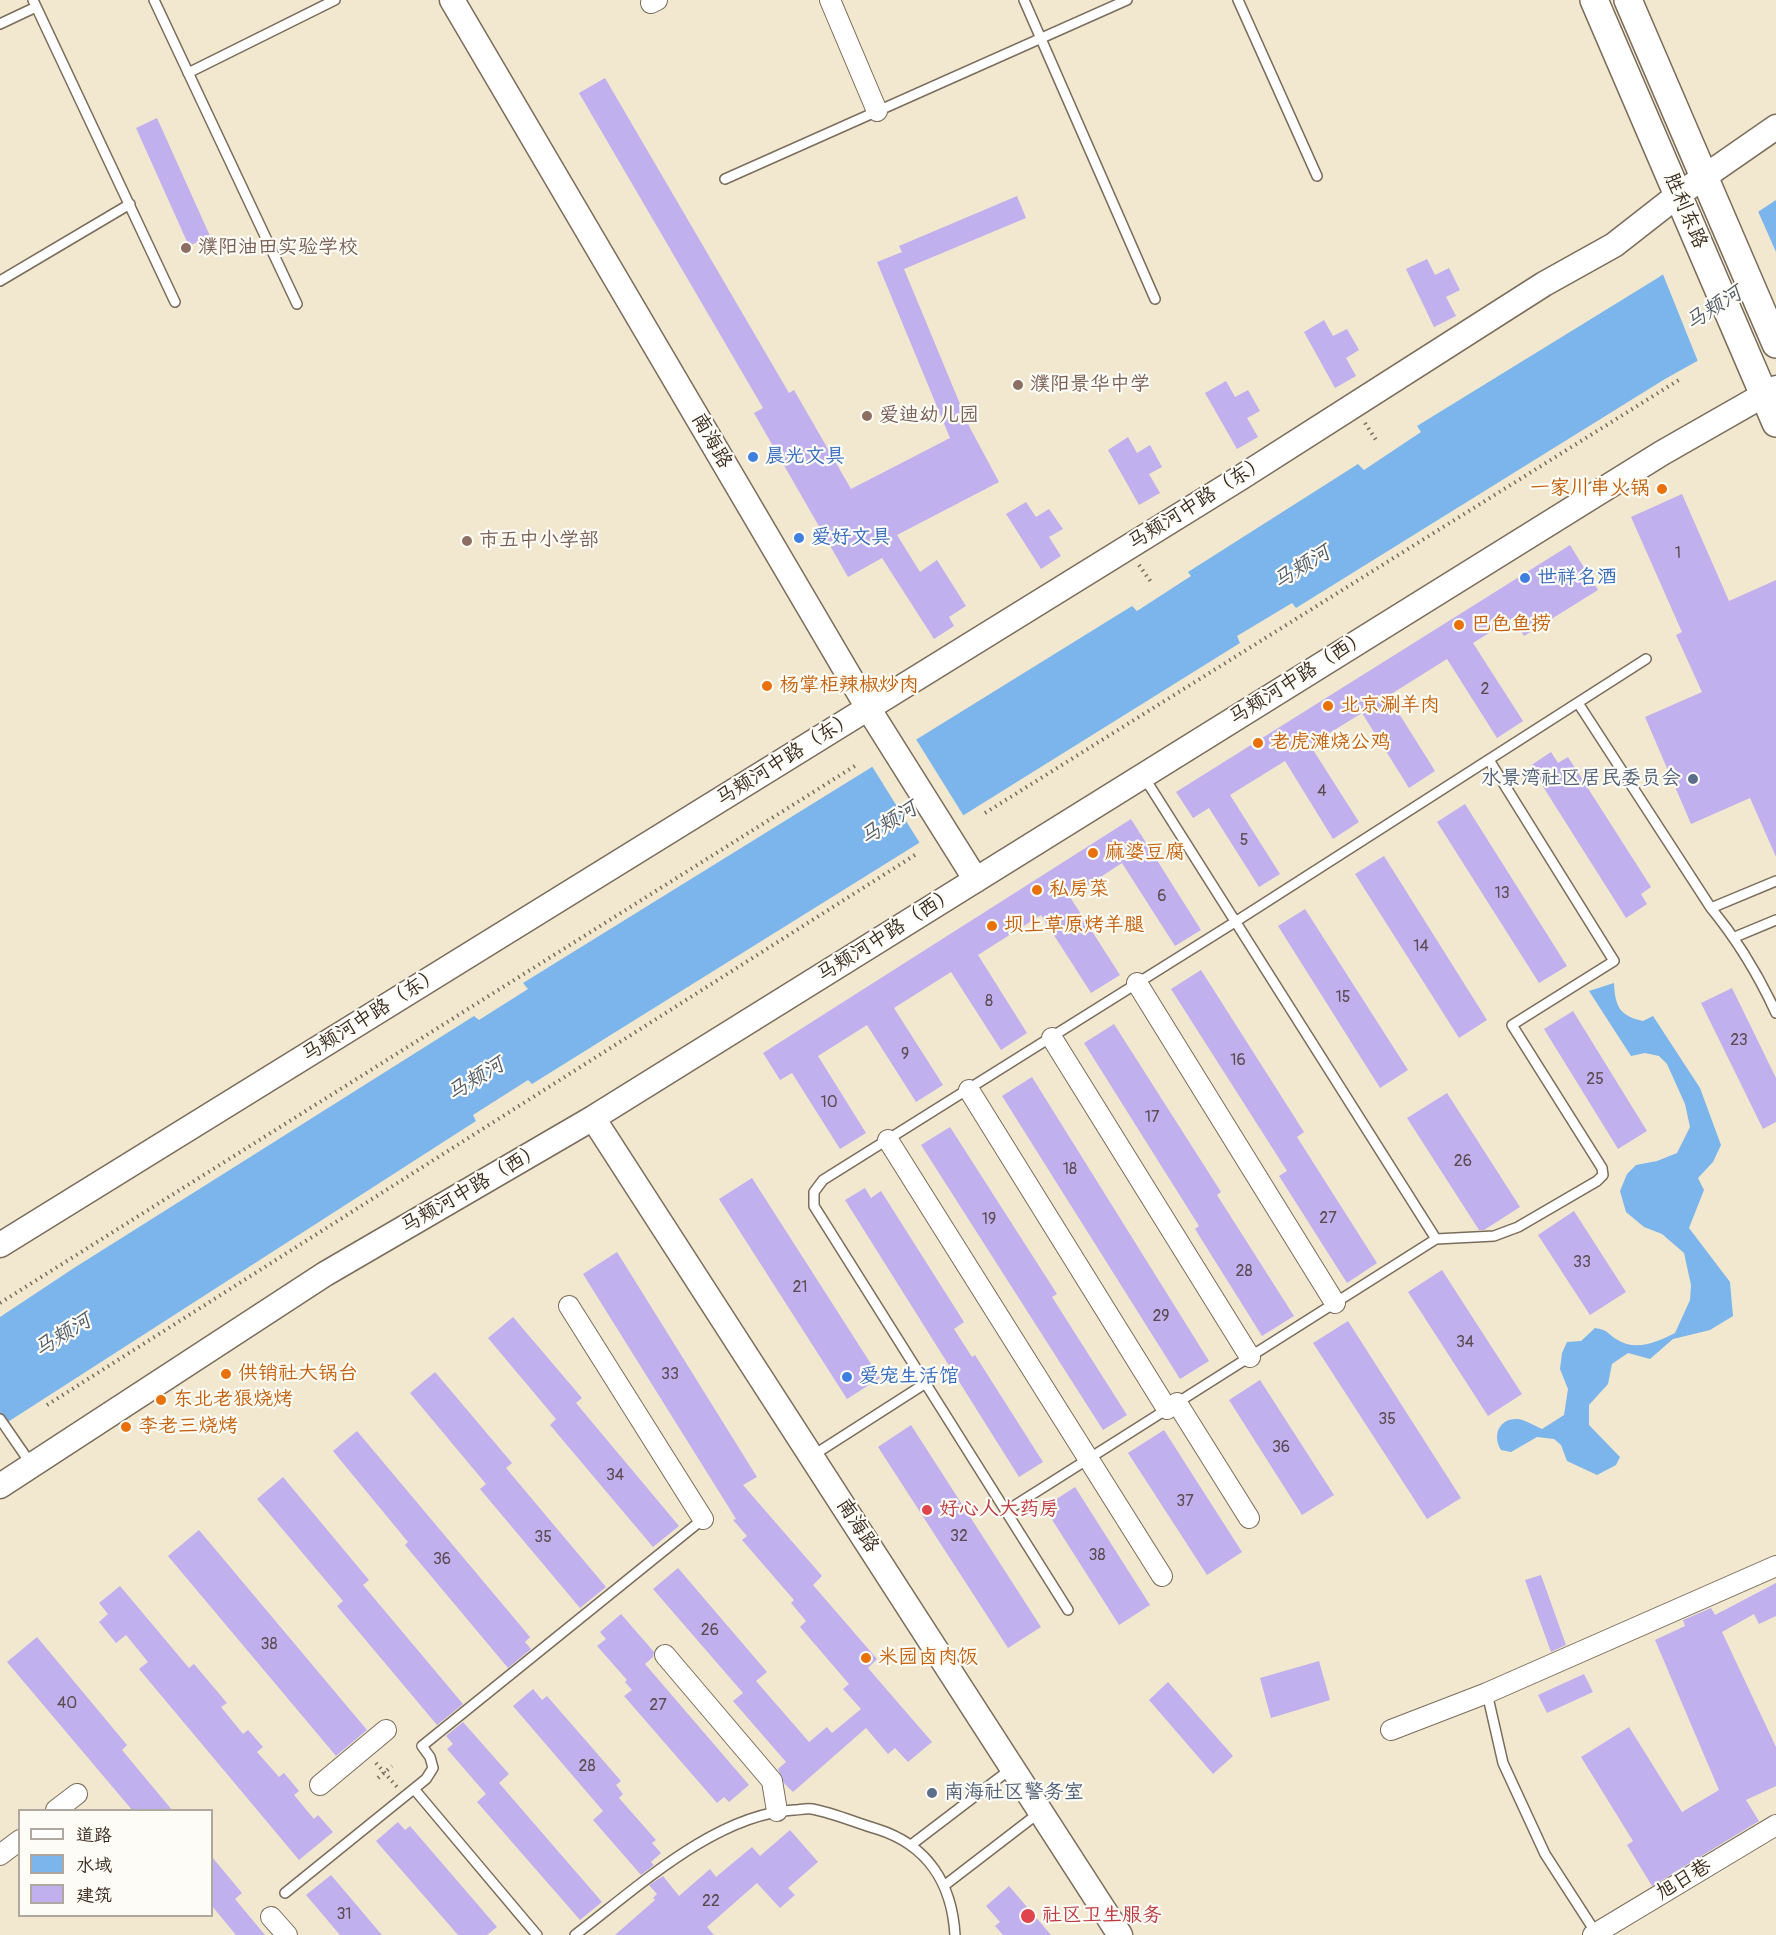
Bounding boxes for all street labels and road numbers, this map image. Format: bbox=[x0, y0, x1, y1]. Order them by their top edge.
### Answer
street label: 胜利东路 bbox=[1658, 169, 1712, 253]
street label: 南海路 bbox=[686, 409, 736, 473]
street label: 马颊河中路（东） bbox=[1124, 450, 1272, 556]
street label: 马颊河中路（西） bbox=[1225, 625, 1373, 731]
street label: 马颊河中路（东） bbox=[712, 706, 860, 812]
street label: 马颊河中路（西） bbox=[813, 882, 961, 988]
street label: 马颊河中路（东） bbox=[298, 962, 446, 1068]
street label: 马颊河中路（西） bbox=[397, 1139, 547, 1239]
street label: 南海路 bbox=[831, 1494, 883, 1558]
street label: 旭日巷 bbox=[1652, 1854, 1716, 1906]

